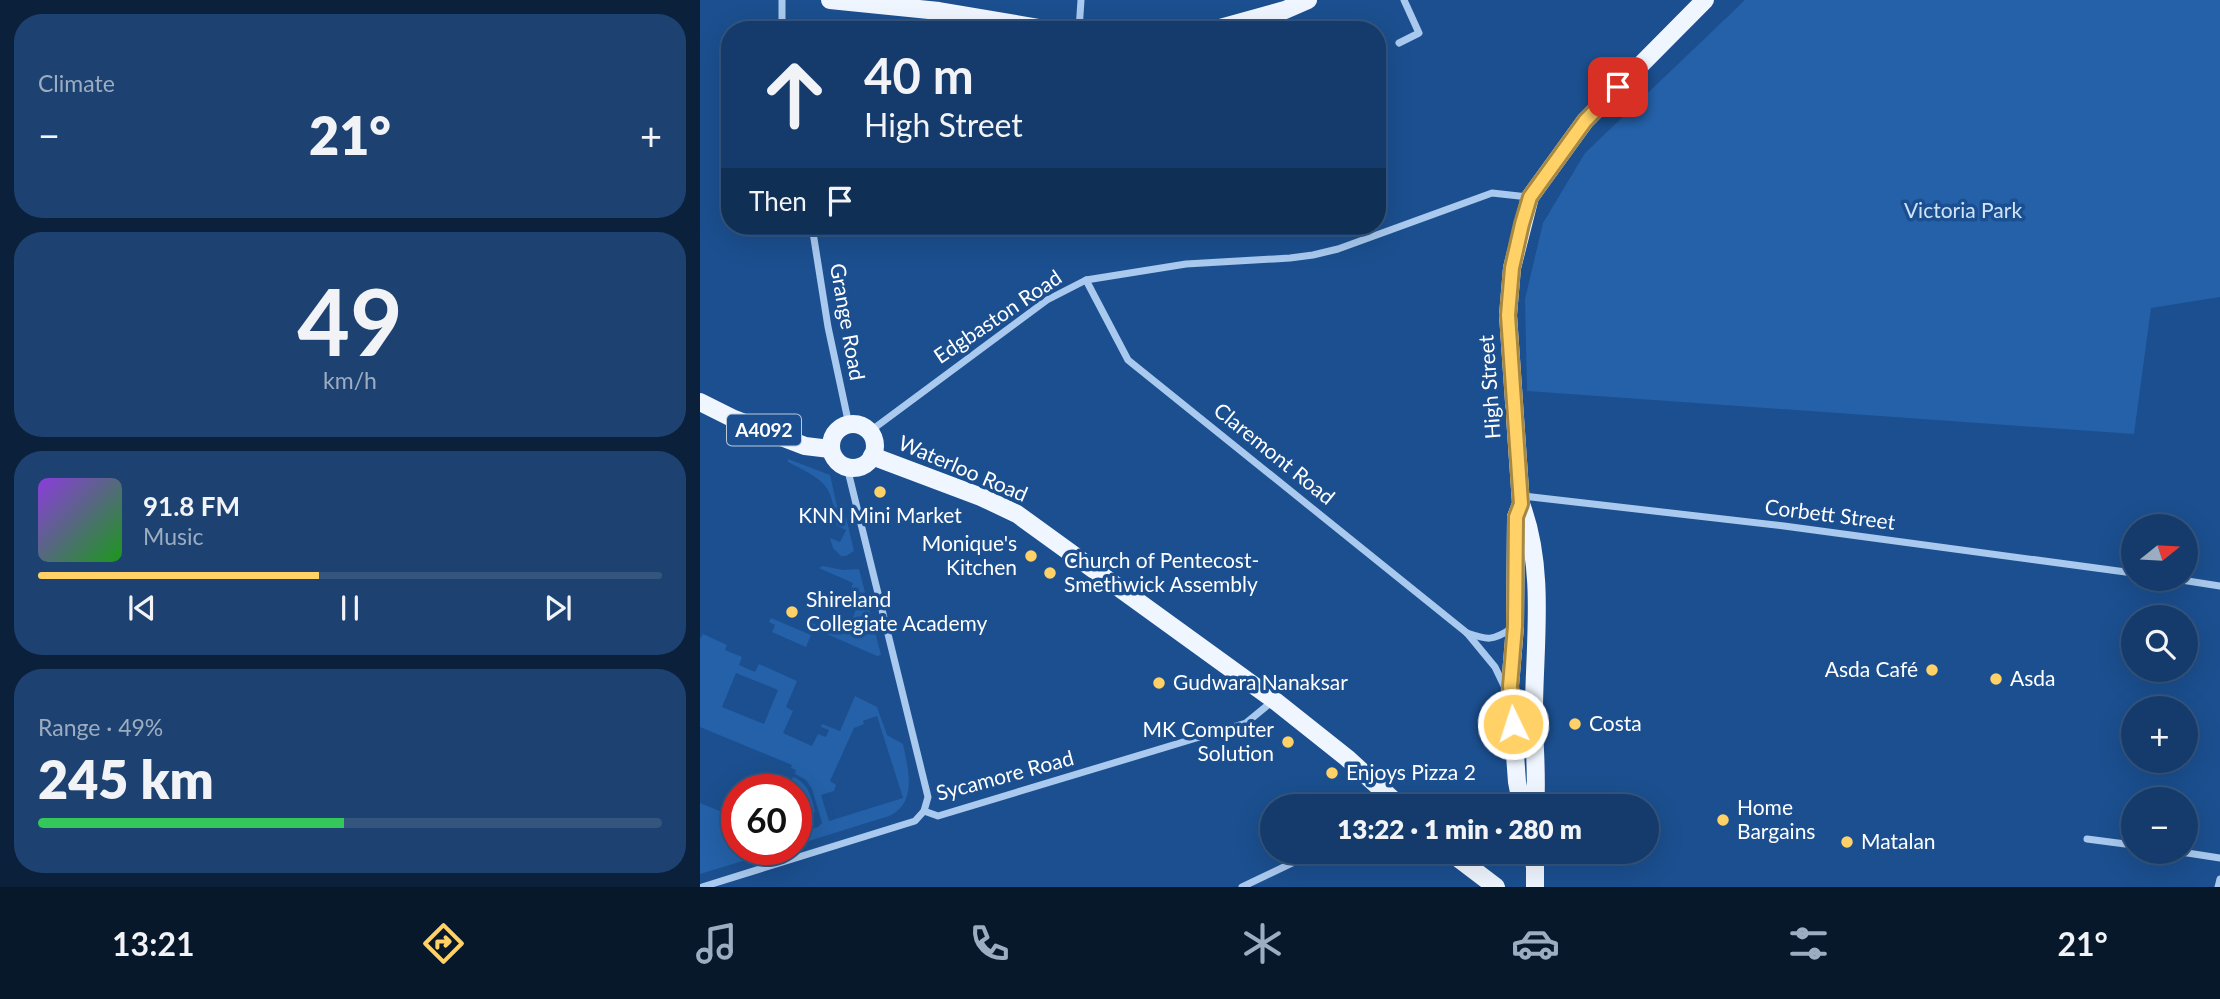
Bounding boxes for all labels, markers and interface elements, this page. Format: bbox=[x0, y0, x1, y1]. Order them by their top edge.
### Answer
text: 40 m bbox=[864, 46, 974, 104]
icon: ahead bbox=[749, 49, 840, 140]
pin bbox=[1588, 57, 1648, 117]
icon: arrive bbox=[1599, 68, 1637, 106]
text: Climate bbox=[38, 69, 115, 97]
text: 21° bbox=[309, 104, 391, 166]
text: High Street bbox=[864, 105, 1023, 144]
text: − bbox=[38, 112, 60, 158]
text: + bbox=[640, 112, 662, 158]
icon: arrive bbox=[821, 182, 859, 220]
text: Then bbox=[749, 185, 807, 217]
park label: Victoria Park bbox=[1904, 197, 2022, 222]
street label: Grange Road bbox=[826, 261, 871, 382]
street label: Edgbaston Road bbox=[929, 264, 1066, 368]
text: 49 bbox=[297, 266, 403, 375]
street label: High Street bbox=[1472, 334, 1505, 440]
text: km/h bbox=[323, 366, 377, 394]
street label: Claremont Road bbox=[1210, 397, 1340, 509]
road number: A4092 bbox=[727, 414, 801, 446]
street label: Waterloo Road bbox=[895, 429, 1032, 506]
marker: KNN Mini Market bbox=[872, 484, 888, 500]
text: 91.8 FM bbox=[143, 490, 240, 522]
street label: Corbett Street bbox=[1764, 493, 1897, 534]
place label: KNN Mini Market bbox=[798, 502, 962, 527]
north arrow bbox=[2121, 514, 2198, 592]
map controls bbox=[2121, 514, 2198, 864]
text: Music bbox=[143, 522, 203, 550]
place label: Monique's Kitchen bbox=[922, 530, 1017, 579]
place label: Church of Pentecost- Smethwick Assembly bbox=[1064, 547, 1259, 596]
marker: Monique's Kitchen bbox=[1023, 548, 1039, 564]
marker: Church of Pentecost- Smethwick Assembly bbox=[1042, 565, 1058, 581]
place label: Shireland Collegiate Academy bbox=[806, 586, 987, 635]
icon: previous bbox=[123, 589, 161, 627]
icon: pause bbox=[331, 589, 369, 627]
icon: next bbox=[539, 589, 577, 627]
marker: Shireland Collegiate Academy bbox=[784, 604, 800, 620]
button: search bbox=[2121, 605, 2198, 682]
place label: Asda Café bbox=[1825, 656, 1918, 681]
marker: Asda Café bbox=[1924, 662, 1940, 678]
place label: Asda bbox=[2010, 665, 2056, 690]
place label: Gudwara Nanaksar bbox=[1173, 669, 1348, 694]
marker: Asda bbox=[1988, 671, 2004, 687]
marker: Gudwara Nanaksar bbox=[1151, 675, 1167, 691]
position arrow bbox=[1476, 687, 1550, 761]
button: + bbox=[2121, 696, 2198, 773]
place label: Costa bbox=[1589, 710, 1642, 735]
text: Range · 49% bbox=[38, 713, 163, 741]
place label: MK Computer Solution bbox=[1143, 716, 1274, 765]
marker: Costa bbox=[1567, 716, 1583, 732]
marker: MK Computer Solution bbox=[1280, 734, 1296, 750]
street label: Sycamore Road bbox=[933, 744, 1076, 805]
text: 245 km bbox=[38, 748, 214, 810]
place label: Enjoys Pizza 2 bbox=[1346, 759, 1476, 784]
marker: Enjoys Pizza 2 bbox=[1324, 765, 1340, 781]
speed limit sign: 60 bbox=[721, 774, 812, 865]
button: − bbox=[2121, 787, 2198, 864]
place label: Home Bargains bbox=[1737, 794, 1815, 843]
marker: Home Bargains bbox=[1715, 812, 1731, 828]
text: 13:22 · 1 min · 280 m bbox=[1337, 813, 1582, 845]
place label: Matalan bbox=[1861, 828, 1936, 853]
marker: Matalan bbox=[1839, 834, 1855, 850]
icon: directions bbox=[419, 919, 468, 968]
icon: music bbox=[692, 919, 741, 968]
icon: phone bbox=[965, 919, 1014, 968]
icon: climate bbox=[1238, 919, 1287, 968]
icon: car bbox=[1511, 919, 1560, 968]
icon: filters bbox=[1784, 919, 1833, 968]
text: 13:21 bbox=[112, 924, 195, 963]
text: 21° bbox=[2057, 924, 2108, 963]

